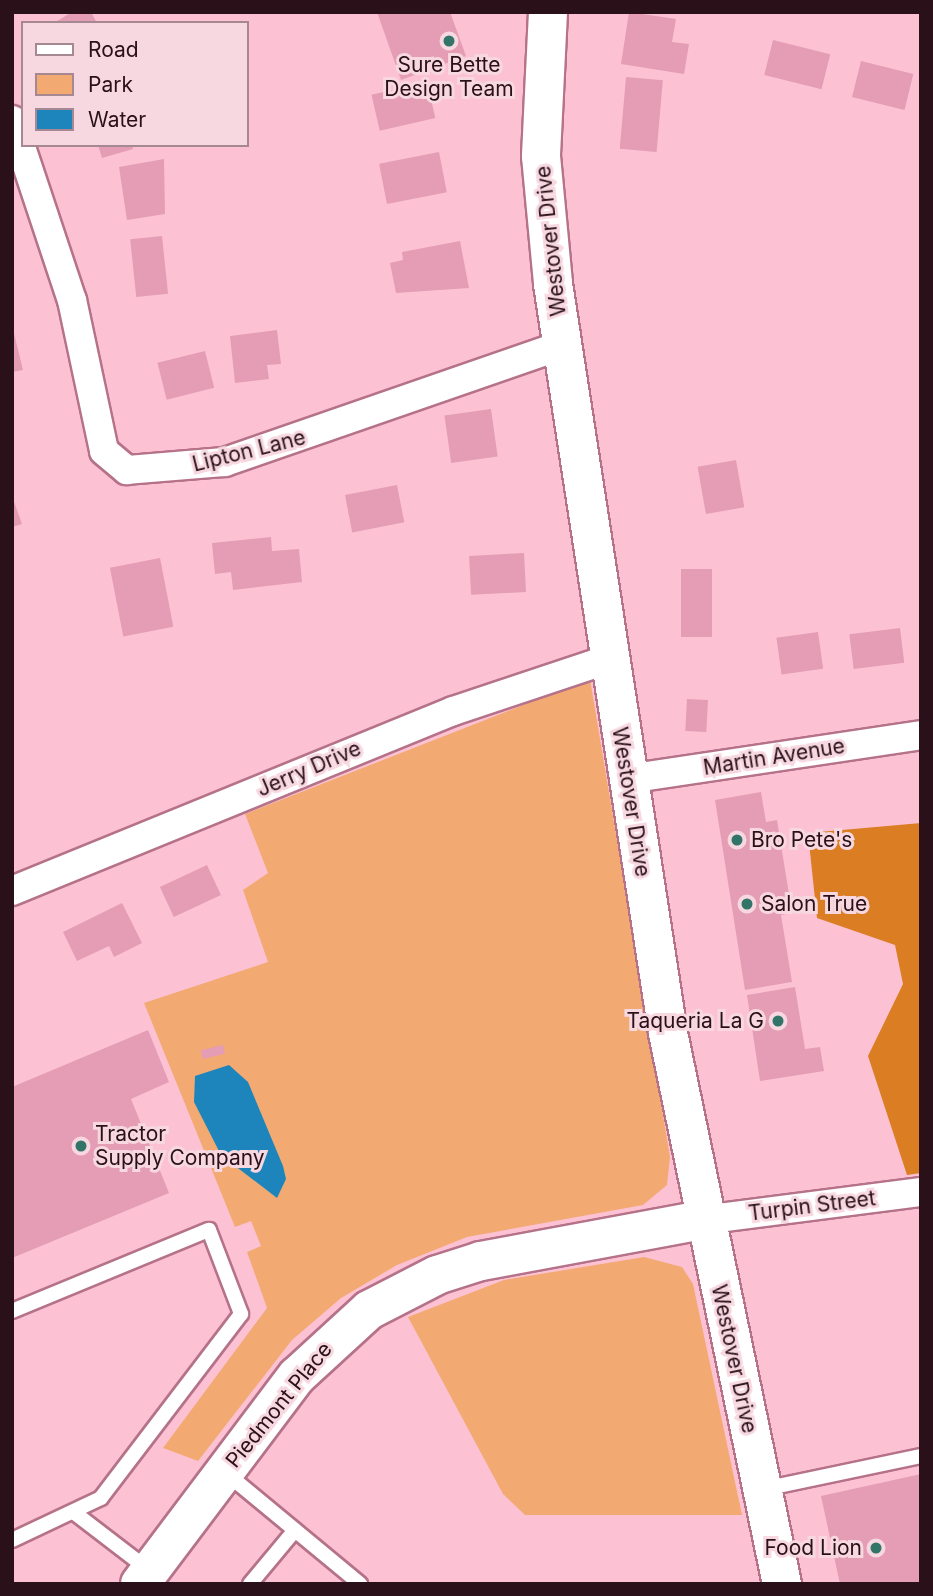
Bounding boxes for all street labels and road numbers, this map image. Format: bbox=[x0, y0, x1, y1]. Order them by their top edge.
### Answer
street label: Westover Drive bbox=[531, 164, 571, 318]
street label: Lipton Lane bbox=[190, 425, 308, 477]
street label: Westover Drive bbox=[607, 725, 655, 879]
street label: Martin Avenue bbox=[701, 733, 847, 781]
street label: Jerry Drive bbox=[253, 736, 365, 802]
street label: Turpin Street bbox=[747, 1186, 877, 1226]
street label: Westover Drive bbox=[706, 1282, 762, 1436]
street label: Piedmont Place bbox=[221, 1337, 337, 1473]

